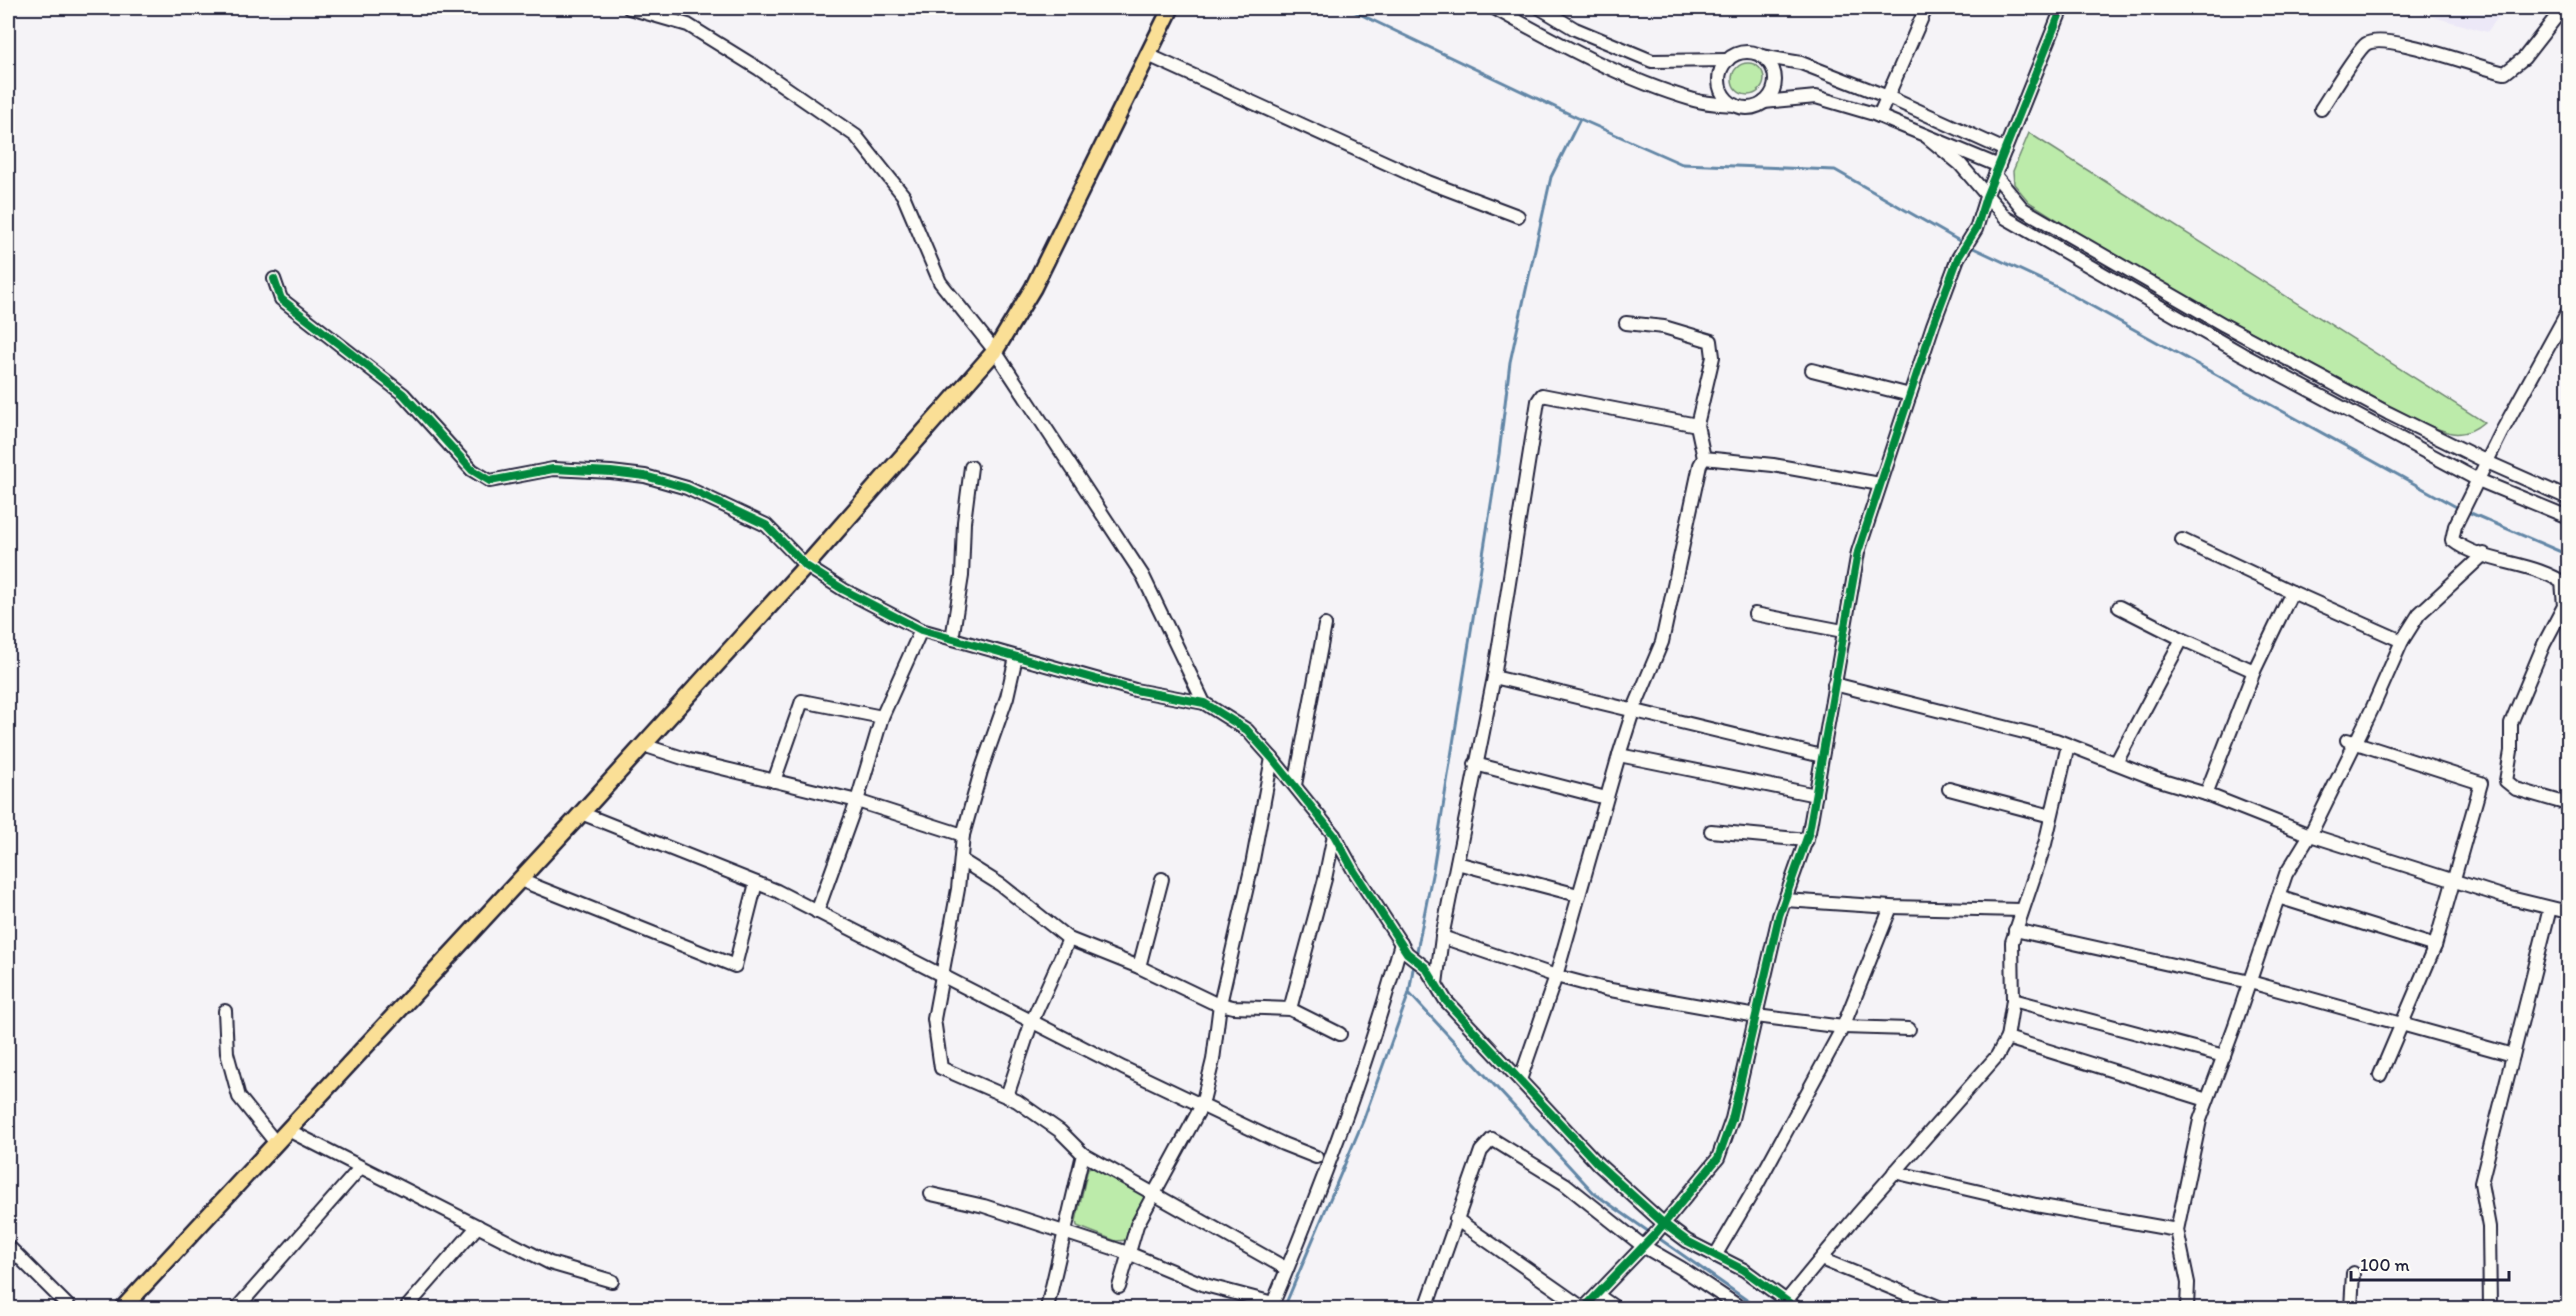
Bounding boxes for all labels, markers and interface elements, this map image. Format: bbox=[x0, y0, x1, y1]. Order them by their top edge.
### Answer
scale bar bbox=[2351, 1244, 2508, 1282]
text: 100 m bbox=[2360, 1254, 2410, 1276]

